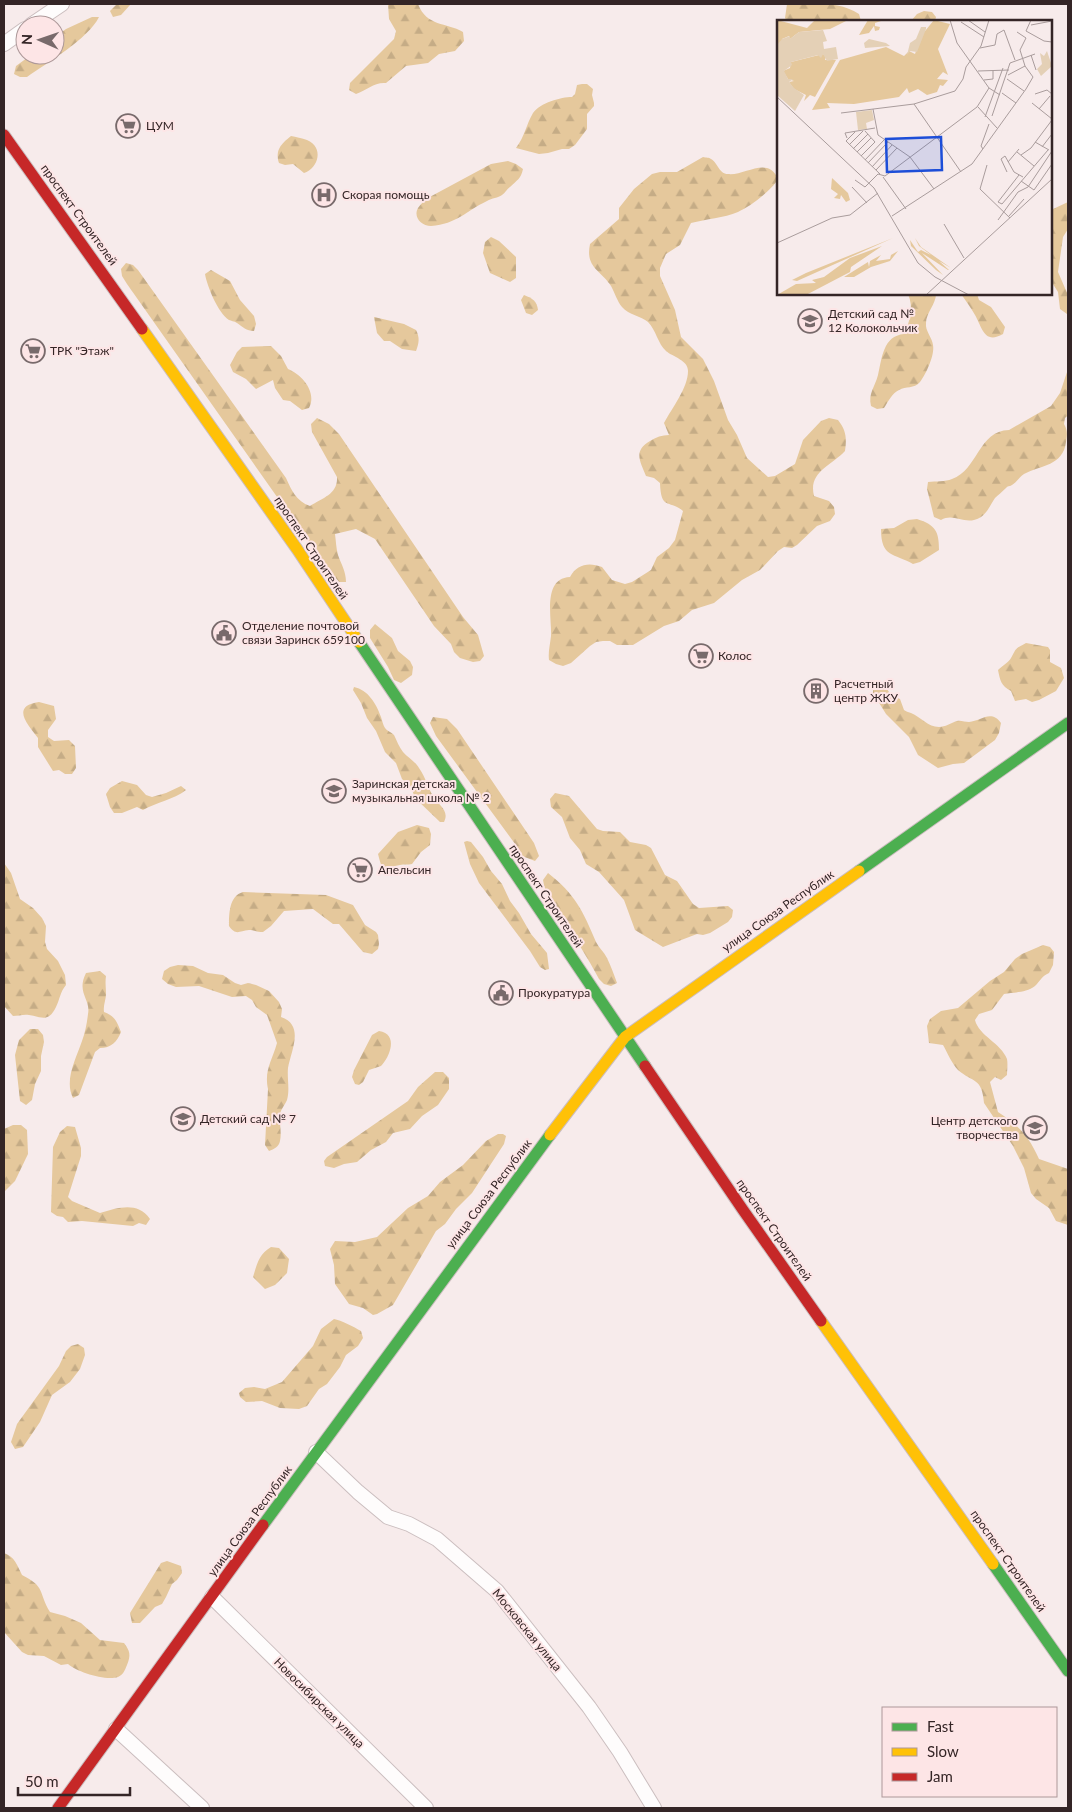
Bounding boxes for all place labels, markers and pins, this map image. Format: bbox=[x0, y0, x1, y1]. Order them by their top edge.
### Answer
supermarket icon: ЦУМ bbox=[115, 113, 141, 139]
place label: ЦУМ bbox=[146, 118, 174, 133]
hospital icon: Скорая помощь bbox=[311, 182, 337, 208]
place label: Скорая помощь bbox=[342, 187, 430, 202]
place label: Детский сад № 12 Колокольчик bbox=[828, 306, 918, 335]
school or university icon: Детский сад № 12 Колокольчик bbox=[797, 308, 823, 334]
supermarket icon: ТРК "Этаж" bbox=[20, 338, 46, 364]
place label: ТРК "Этаж" bbox=[50, 343, 114, 358]
place label: Отделение почтовой связи Заринск 659100 bbox=[242, 618, 365, 647]
public building icon: Отделение почтовой связи Заринск 659100 bbox=[211, 620, 237, 646]
supermarket icon: Колос bbox=[688, 643, 714, 669]
place label: Колос bbox=[718, 648, 752, 663]
place label: Расчетный центр ЖКУ bbox=[834, 676, 899, 705]
building icon: Расчетный центр ЖКУ bbox=[803, 678, 829, 704]
place label: Заринская детская музыкальная школа № 2 bbox=[352, 776, 490, 805]
school or university icon: Заринская детская музыкальная школа № 2 bbox=[321, 778, 347, 804]
supermarket icon: Апельсин bbox=[347, 857, 373, 883]
place label: Апельсин bbox=[378, 862, 431, 877]
public building icon: Прокуратура bbox=[488, 980, 514, 1006]
place label: Прокуратура bbox=[518, 985, 590, 1000]
school or university icon: Детский сад № 7 bbox=[170, 1106, 196, 1132]
place label: Детский сад № 7 bbox=[200, 1111, 296, 1126]
place label: Центр детского творчества bbox=[931, 1113, 1018, 1142]
school or university icon: Центр детского творчества bbox=[1022, 1115, 1048, 1141]

